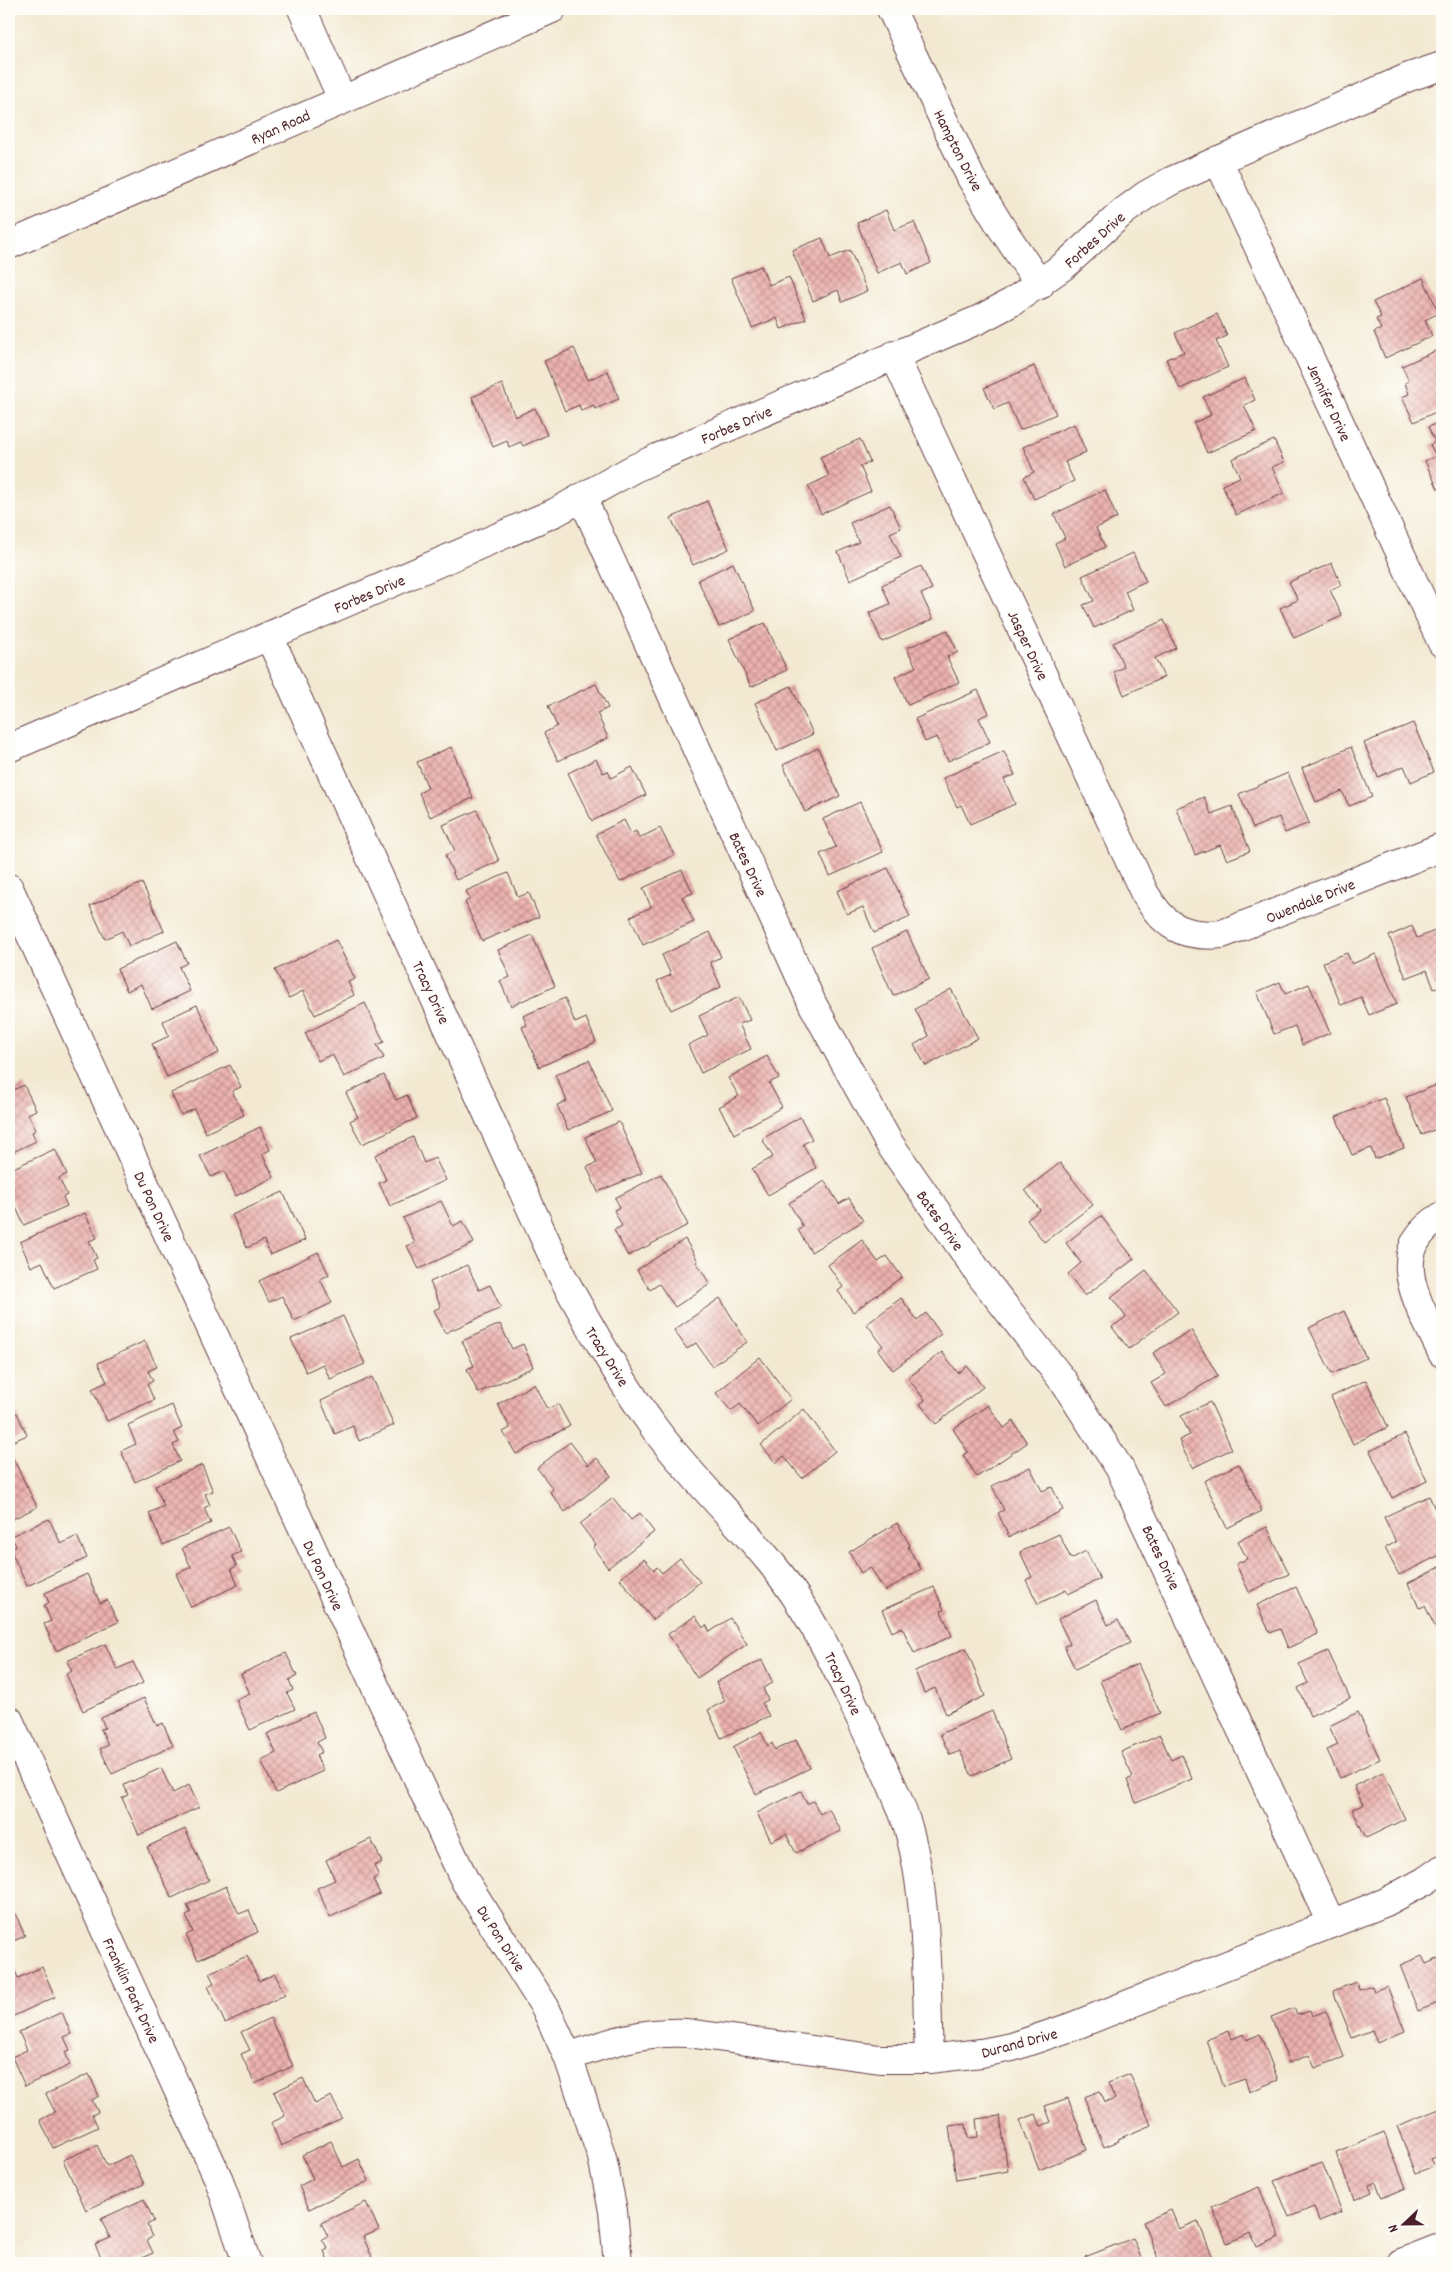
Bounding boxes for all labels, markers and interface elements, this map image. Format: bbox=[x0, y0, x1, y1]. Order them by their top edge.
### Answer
street label: Ryan Road bbox=[248, 105, 314, 152]
street label: Hampton Drive bbox=[926, 106, 987, 196]
street label: Forbes Drive bbox=[1060, 207, 1131, 275]
street label: Jennifer Drive bbox=[1300, 360, 1356, 446]
street label: Forbes Drive bbox=[698, 401, 776, 452]
street label: Forbes Drive bbox=[331, 570, 409, 621]
street label: Jasper Drive bbox=[1000, 607, 1053, 685]
street label: Bates Drive bbox=[722, 829, 772, 901]
street label: Owendale Drive bbox=[1263, 874, 1359, 931]
street label: Tracy Drive bbox=[405, 958, 454, 1028]
street label: Du Pon Drive bbox=[126, 1168, 179, 1246]
street label: Bates Drive bbox=[910, 1186, 968, 1256]
street label: Tracy Drive bbox=[578, 1323, 633, 1392]
street label: Bates Drive bbox=[1135, 1522, 1185, 1594]
street label: Du Pon Drive bbox=[295, 1537, 348, 1615]
street label: Tracy Drive bbox=[817, 1649, 866, 1719]
street label: Du Pon Drive bbox=[470, 1902, 530, 1977]
street label: Franklin Park Drive bbox=[95, 1934, 164, 2048]
street label: Durand Drive bbox=[979, 2023, 1060, 2066]
north arrow bbox=[1378, 2200, 1428, 2250]
text: N bbox=[1383, 2221, 1404, 2235]

